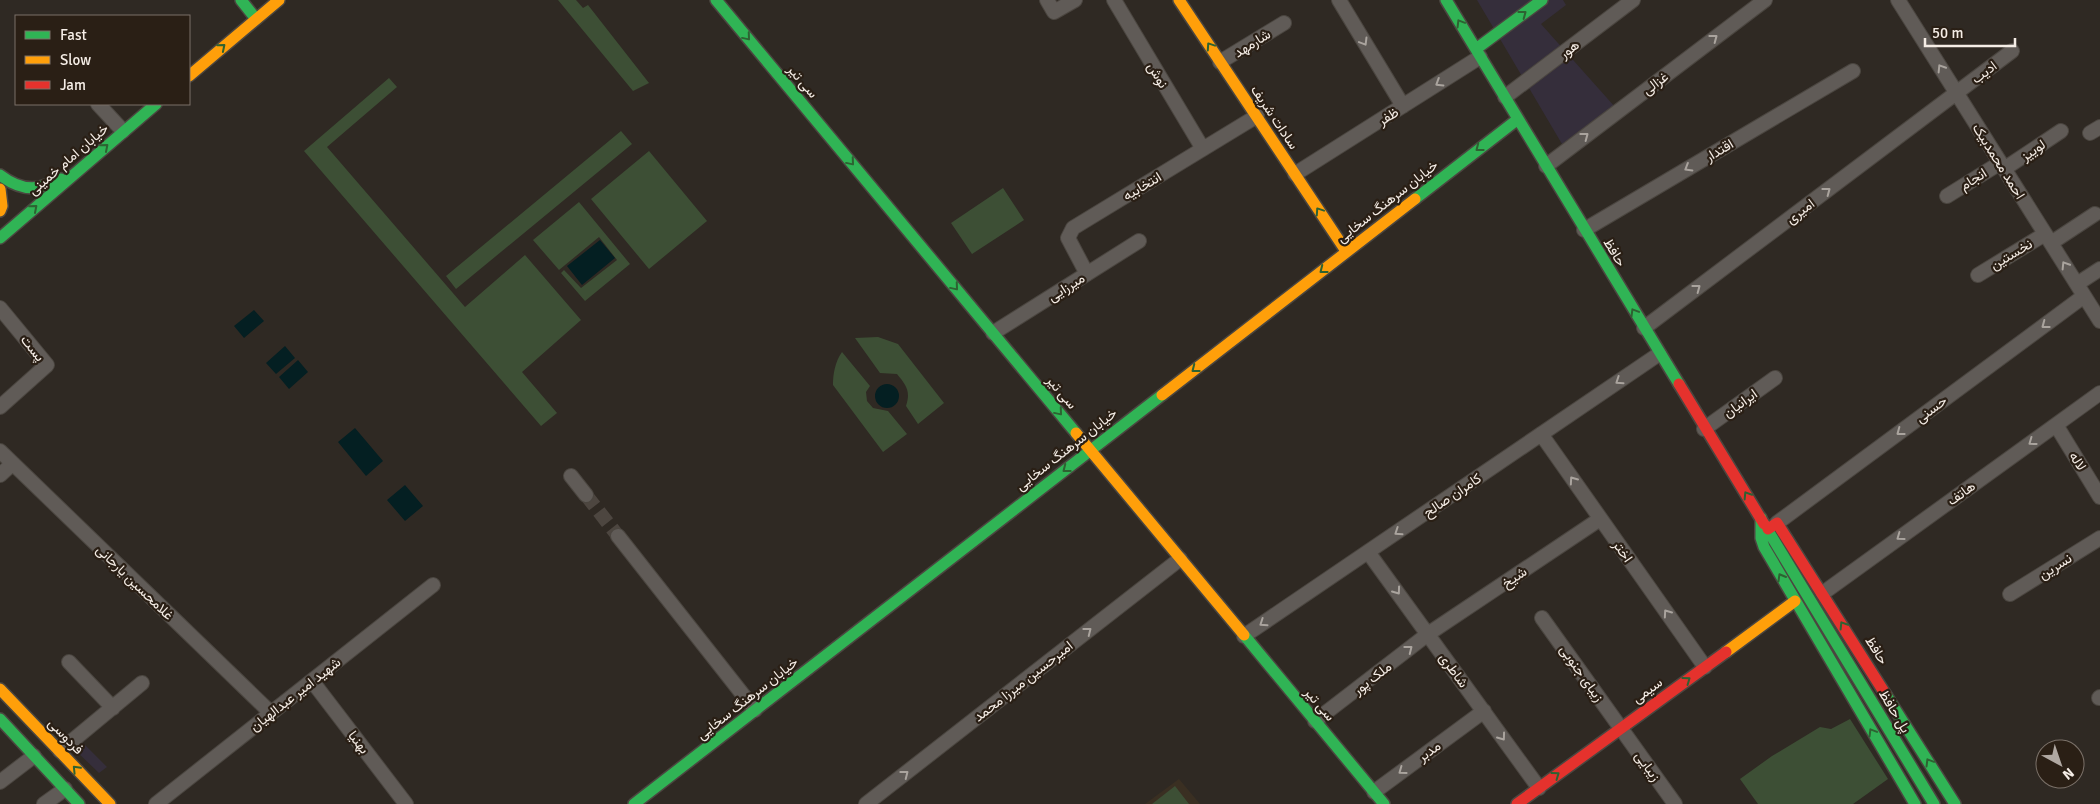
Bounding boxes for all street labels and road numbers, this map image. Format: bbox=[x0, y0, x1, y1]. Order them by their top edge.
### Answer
street label: شارمهد bbox=[1231, 26, 1274, 61]
street label: هور bbox=[1555, 36, 1583, 63]
street label: ادیب bbox=[1968, 57, 2000, 87]
street label: نوش bbox=[1143, 59, 1172, 91]
street label: سی تیر bbox=[783, 60, 821, 102]
street label: غزالی bbox=[1639, 68, 1672, 99]
street label: سادات شریف bbox=[1247, 82, 1302, 153]
street label: ظفر bbox=[1374, 104, 1402, 130]
street label: خیابان امام خمینی bbox=[25, 120, 112, 199]
street label: احمد محمدبیک bbox=[1969, 120, 2029, 202]
street label: اقتدار bbox=[1701, 135, 1737, 166]
street label: لوییز bbox=[2017, 136, 2049, 165]
street label: خیابان سرهنگ سخایی bbox=[1333, 156, 1441, 246]
street label: انجام bbox=[1957, 165, 1990, 194]
street label: انتخابیه bbox=[1120, 168, 1165, 205]
street label: امیری bbox=[1783, 195, 1818, 228]
street label: حافظ bbox=[1600, 235, 1630, 270]
street label: نخستین bbox=[1987, 235, 2035, 274]
street label: میرزایی bbox=[1045, 269, 1088, 305]
street label: پست bbox=[16, 332, 48, 366]
street label: سی تیر bbox=[1042, 371, 1080, 413]
street label: ایرانیان bbox=[1720, 385, 1761, 421]
street label: حسنی bbox=[1912, 392, 1950, 427]
street label: خیابان سرهنگ سخایی bbox=[1012, 404, 1120, 494]
street label: لاله bbox=[2065, 449, 2090, 474]
street label: کامران صالح bbox=[1420, 470, 1486, 523]
street label: هاتف bbox=[1944, 477, 1979, 509]
street label: اختر bbox=[1608, 536, 1636, 566]
street label: غلامحسین یارجانی bbox=[92, 541, 177, 624]
street label: نسرین bbox=[2035, 550, 2075, 583]
street label: شیخ bbox=[1499, 563, 1531, 594]
street label: حافظ bbox=[1861, 633, 1892, 668]
street label: امیرحسین میرزا محمد bbox=[970, 637, 1076, 725]
street label: زیبای جنوبی bbox=[1556, 642, 1607, 705]
street label: شاطری bbox=[1435, 649, 1472, 691]
street label: خیابان سرهنگ سخایی bbox=[693, 653, 801, 743]
street label: شهید امیر عبدالهیان bbox=[247, 654, 344, 735]
street label: ملک پور bbox=[1349, 658, 1396, 700]
street label: سیمی bbox=[1629, 674, 1666, 707]
street label: سی تیر bbox=[1300, 683, 1338, 725]
street label: پل حافظ bbox=[1874, 687, 1914, 737]
street label: فردوسی bbox=[44, 715, 87, 758]
street label: بهنیا bbox=[344, 727, 373, 757]
street label: مدبر bbox=[1414, 737, 1444, 766]
street label: زیبایی bbox=[1631, 748, 1664, 785]

